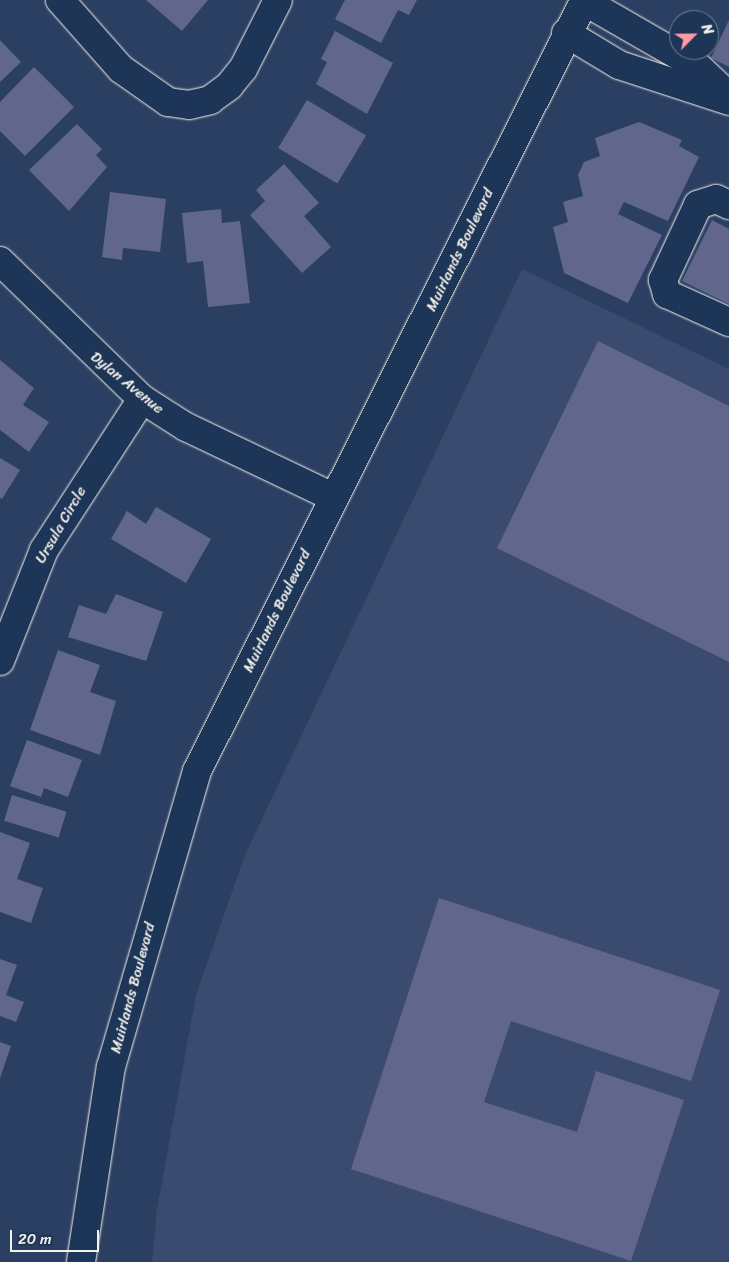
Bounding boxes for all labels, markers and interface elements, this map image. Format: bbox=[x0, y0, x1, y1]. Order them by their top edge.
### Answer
north arrow bbox=[669, 10, 719, 60]
text: N bbox=[694, 20, 721, 39]
street label: Muirlands Boulevard bbox=[422, 186, 498, 314]
street label: Dylan Avenue bbox=[87, 348, 167, 418]
street label: Ursula Circle bbox=[32, 483, 90, 567]
street label: Muirlands Boulevard bbox=[239, 547, 315, 675]
street label: Muirlands Boulevard bbox=[107, 921, 159, 1055]
scale bar bbox=[12, 1220, 101, 1252]
text: 20 m bbox=[18, 1226, 52, 1252]

